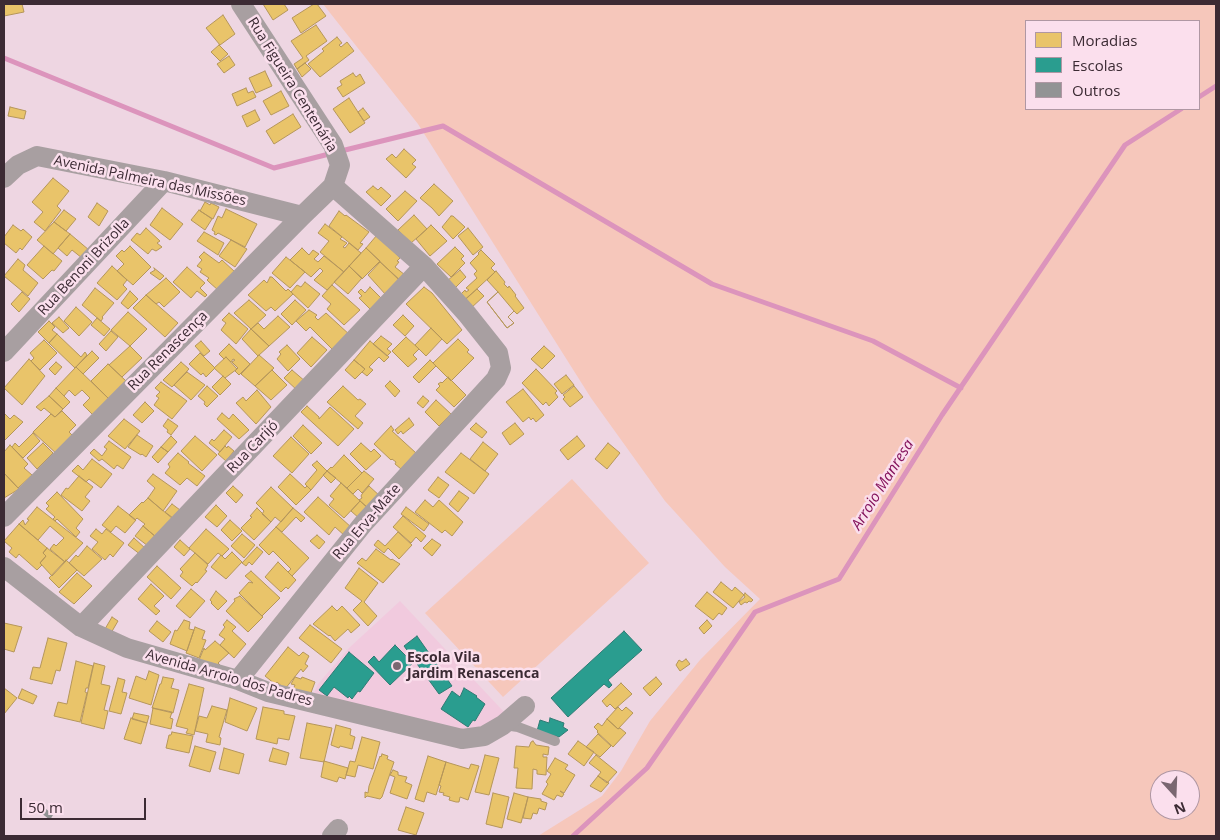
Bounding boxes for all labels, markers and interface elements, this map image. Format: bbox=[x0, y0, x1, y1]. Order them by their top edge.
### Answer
street label: Rua Figueira Centenária bbox=[244, 15, 340, 155]
legend bbox=[1025, 20, 1200, 110]
text: Moradias bbox=[1072, 30, 1137, 50]
text: Escolas bbox=[1072, 55, 1123, 75]
text: Outros bbox=[1072, 80, 1121, 100]
street label: Avenida Palmeira das Missões bbox=[52, 152, 248, 210]
street label: Rua Benoni Brizolla bbox=[35, 215, 133, 319]
street label: Rua Renascença bbox=[125, 308, 211, 394]
street label: Rua Carijó bbox=[224, 417, 282, 477]
water label: Arroio Manresa bbox=[848, 437, 918, 533]
street label: Rua Erva-Mate bbox=[330, 481, 404, 563]
street label: Avenida Arroio dos Padres bbox=[144, 646, 314, 710]
place label: Escola Vila Jardim Renascenca bbox=[407, 650, 539, 682]
marker: Escola Vila Jardim Renascenca bbox=[391, 660, 403, 672]
north arrow bbox=[1150, 770, 1200, 820]
scale bar bbox=[22, 788, 149, 820]
text: 50 m bbox=[28, 797, 63, 817]
text: N bbox=[1171, 798, 1189, 819]

